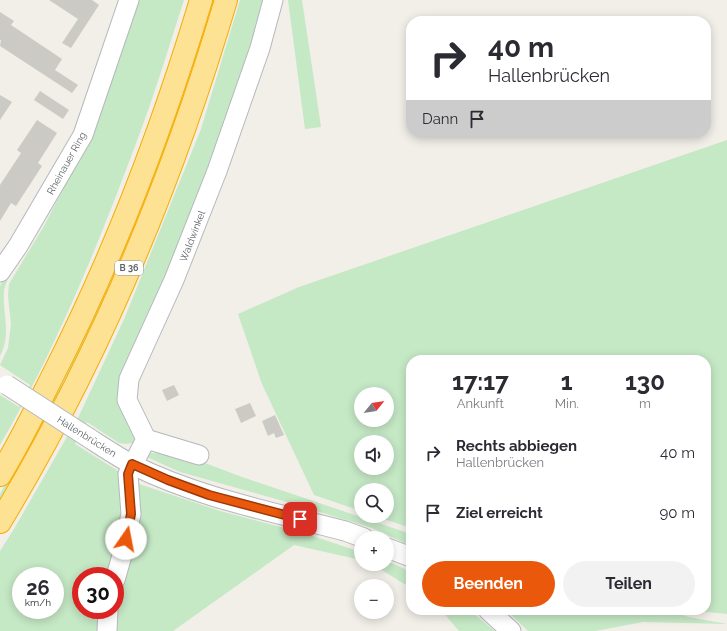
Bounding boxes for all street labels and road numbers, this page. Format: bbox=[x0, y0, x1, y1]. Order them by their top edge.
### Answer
street label: Rheinauer Ring bbox=[45, 130, 88, 197]
street label: Waldwinkel bbox=[178, 209, 207, 263]
road number: B 36 bbox=[115, 261, 143, 275]
street label: Hallenbrücken bbox=[55, 414, 119, 459]

